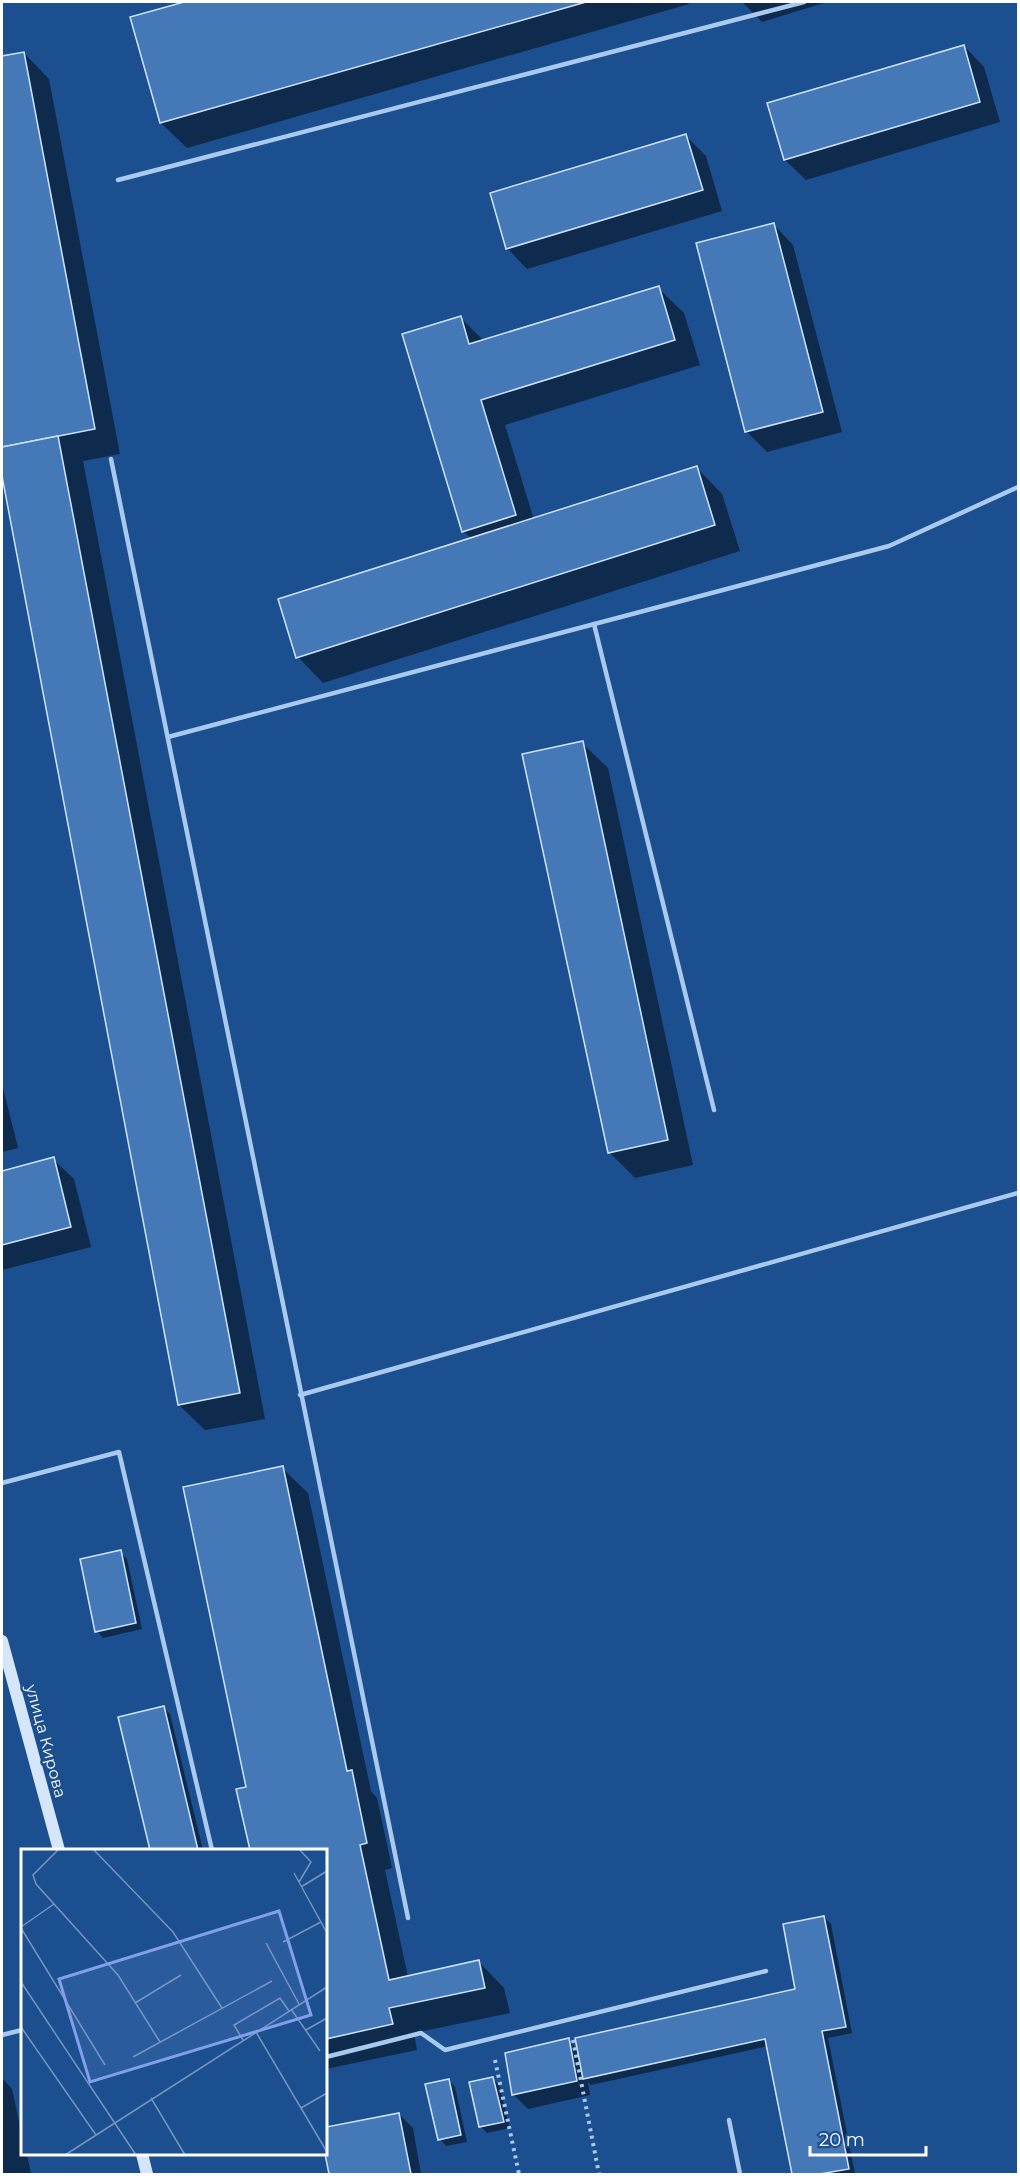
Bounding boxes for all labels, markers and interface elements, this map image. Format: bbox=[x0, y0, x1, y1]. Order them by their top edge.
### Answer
street label: улица Кирова bbox=[21, 1681, 70, 1800]
inset map bbox=[21, 1849, 327, 2155]
scale bar bbox=[810, 2119, 926, 2157]
text: 20 m bbox=[819, 2129, 865, 2151]

